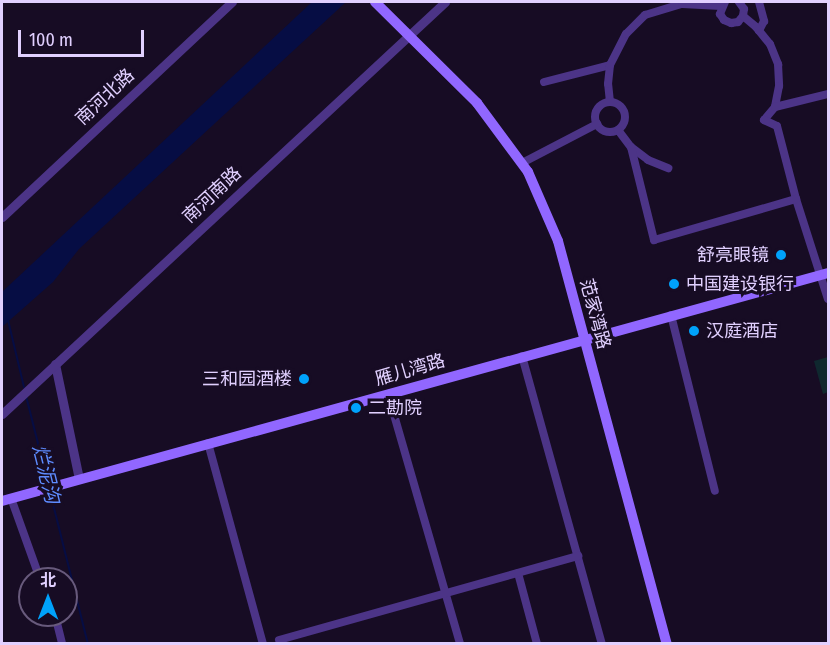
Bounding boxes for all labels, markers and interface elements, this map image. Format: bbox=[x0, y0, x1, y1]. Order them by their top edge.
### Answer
scale bar bbox=[21, 18, 147, 56]
text: 100 m bbox=[29, 29, 73, 51]
street label: 南河北路 bbox=[71, 65, 139, 129]
street label: 南河南路 bbox=[178, 163, 246, 227]
place label: 舒亮眼镜 bbox=[697, 244, 769, 266]
marker: 舒亮眼镜 bbox=[774, 248, 788, 262]
place label: 中国建设银行 bbox=[686, 273, 794, 295]
street label: 范家湾路 bbox=[575, 276, 615, 352]
marker: 中国建设银行 bbox=[667, 277, 681, 291]
place label: 汉庭酒店 bbox=[706, 320, 778, 342]
marker: 汉庭酒店 bbox=[687, 324, 701, 338]
street label: 雁儿湾路 bbox=[372, 350, 448, 390]
place label: 三和园酒楼 bbox=[202, 368, 292, 390]
marker: 三和园酒楼 bbox=[297, 372, 311, 386]
place label: 二勘院 bbox=[368, 397, 422, 419]
marker: 二勘院 bbox=[349, 401, 363, 415]
water label: 烂泥沟 bbox=[27, 442, 65, 506]
north arrow bbox=[18, 567, 78, 627]
text: 北 bbox=[40, 571, 56, 590]

